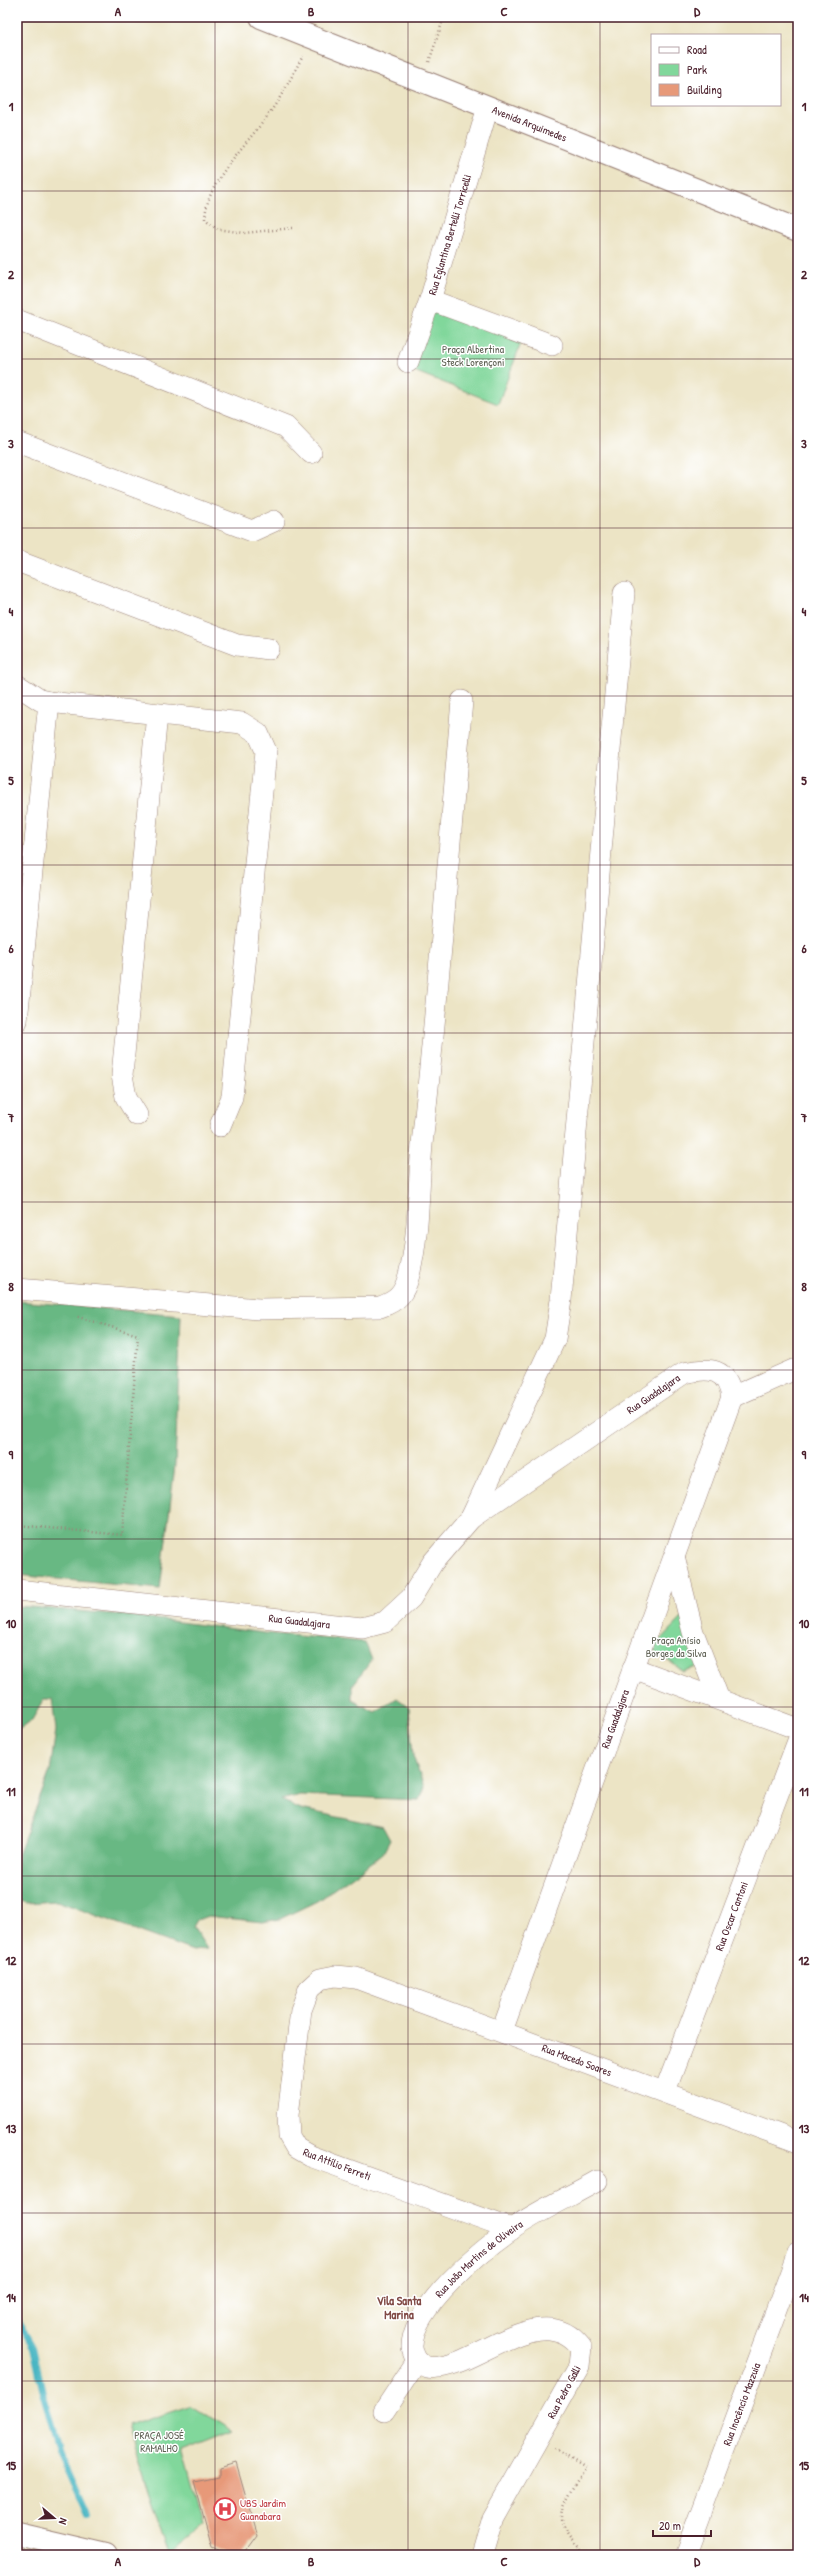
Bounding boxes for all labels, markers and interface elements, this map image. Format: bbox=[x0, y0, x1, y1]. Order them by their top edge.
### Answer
text: A bbox=[115, 2, 122, 20]
text: B bbox=[308, 2, 315, 20]
text: C bbox=[500, 2, 508, 20]
text: D bbox=[694, 2, 701, 20]
legend bbox=[651, 34, 781, 106]
text: Road bbox=[687, 41, 707, 58]
text: Park bbox=[687, 61, 707, 78]
text: Building bbox=[687, 81, 722, 98]
text: 1 bbox=[9, 97, 14, 115]
text: 1 bbox=[802, 97, 807, 115]
street label: Avenida Arquimedes bbox=[490, 102, 569, 145]
street label: Rua Eglantina Bertelli Torricelli bbox=[425, 173, 474, 297]
text: 2 bbox=[8, 265, 15, 283]
text: 2 bbox=[801, 265, 808, 283]
park label: Praça Albertina Steck Lorençoni bbox=[442, 342, 505, 369]
text: 3 bbox=[8, 434, 14, 452]
text: 3 bbox=[801, 434, 807, 452]
text: 4 bbox=[9, 602, 14, 620]
text: 4 bbox=[802, 602, 807, 620]
text: 5 bbox=[8, 771, 14, 789]
text: 5 bbox=[801, 771, 807, 789]
text: 6 bbox=[8, 939, 14, 957]
text: 6 bbox=[801, 939, 807, 957]
text: 7 bbox=[7, 1108, 15, 1126]
text: 7 bbox=[800, 1108, 808, 1126]
text: 8 bbox=[8, 1277, 14, 1295]
text: 8 bbox=[801, 1277, 807, 1295]
street label: Rua Guadalajara bbox=[624, 1370, 683, 1417]
text: 9 bbox=[9, 1445, 14, 1463]
text: 9 bbox=[802, 1445, 807, 1463]
street label: Rua Guadalajara bbox=[268, 1611, 331, 1631]
text: 10 bbox=[6, 1614, 16, 1632]
text: 10 bbox=[799, 1614, 809, 1632]
park label: Praça Anísio Borges da Silva bbox=[646, 1633, 707, 1660]
street label: Rua Guadalajara bbox=[598, 1687, 632, 1750]
text: 11 bbox=[6, 1782, 16, 1800]
text: 11 bbox=[799, 1782, 809, 1800]
street label: Rua Oscar Cantoni bbox=[712, 1880, 751, 1953]
text: 12 bbox=[6, 1951, 17, 1969]
text: 12 bbox=[799, 1951, 810, 1969]
street label: Rua Macedo Soares bbox=[540, 2041, 614, 2079]
text: 13 bbox=[6, 2119, 16, 2137]
text: 13 bbox=[799, 2119, 809, 2137]
street label: Rua Attílio Ferreti bbox=[301, 2145, 373, 2183]
street label: Rua João Martins de Oliveira bbox=[432, 2217, 526, 2300]
text: 14 bbox=[6, 2288, 16, 2306]
text: 14 bbox=[799, 2288, 809, 2306]
district label: Vila Santa Marina bbox=[377, 2292, 422, 2323]
street label: Rua Inocêncio Mazzuia bbox=[720, 2360, 763, 2447]
street label: Rua Pedro Galli bbox=[544, 2363, 584, 2421]
park label: PRAÇA JOSÉ RAMALHO bbox=[134, 2428, 184, 2455]
text: 15 bbox=[6, 2456, 17, 2474]
text: 15 bbox=[799, 2456, 810, 2474]
hospital icon: UBS Jardim Guanabara bbox=[212, 2496, 238, 2522]
place label: UBS Jardim Guanabara bbox=[240, 2496, 287, 2523]
north arrow bbox=[34, 2498, 74, 2538]
scale bar bbox=[653, 2512, 711, 2538]
text: N bbox=[56, 2516, 71, 2526]
text: 20 m bbox=[659, 2517, 681, 2534]
text: A bbox=[115, 2552, 122, 2570]
text: B bbox=[308, 2552, 315, 2570]
text: C bbox=[500, 2552, 508, 2570]
text: D bbox=[694, 2552, 701, 2570]

